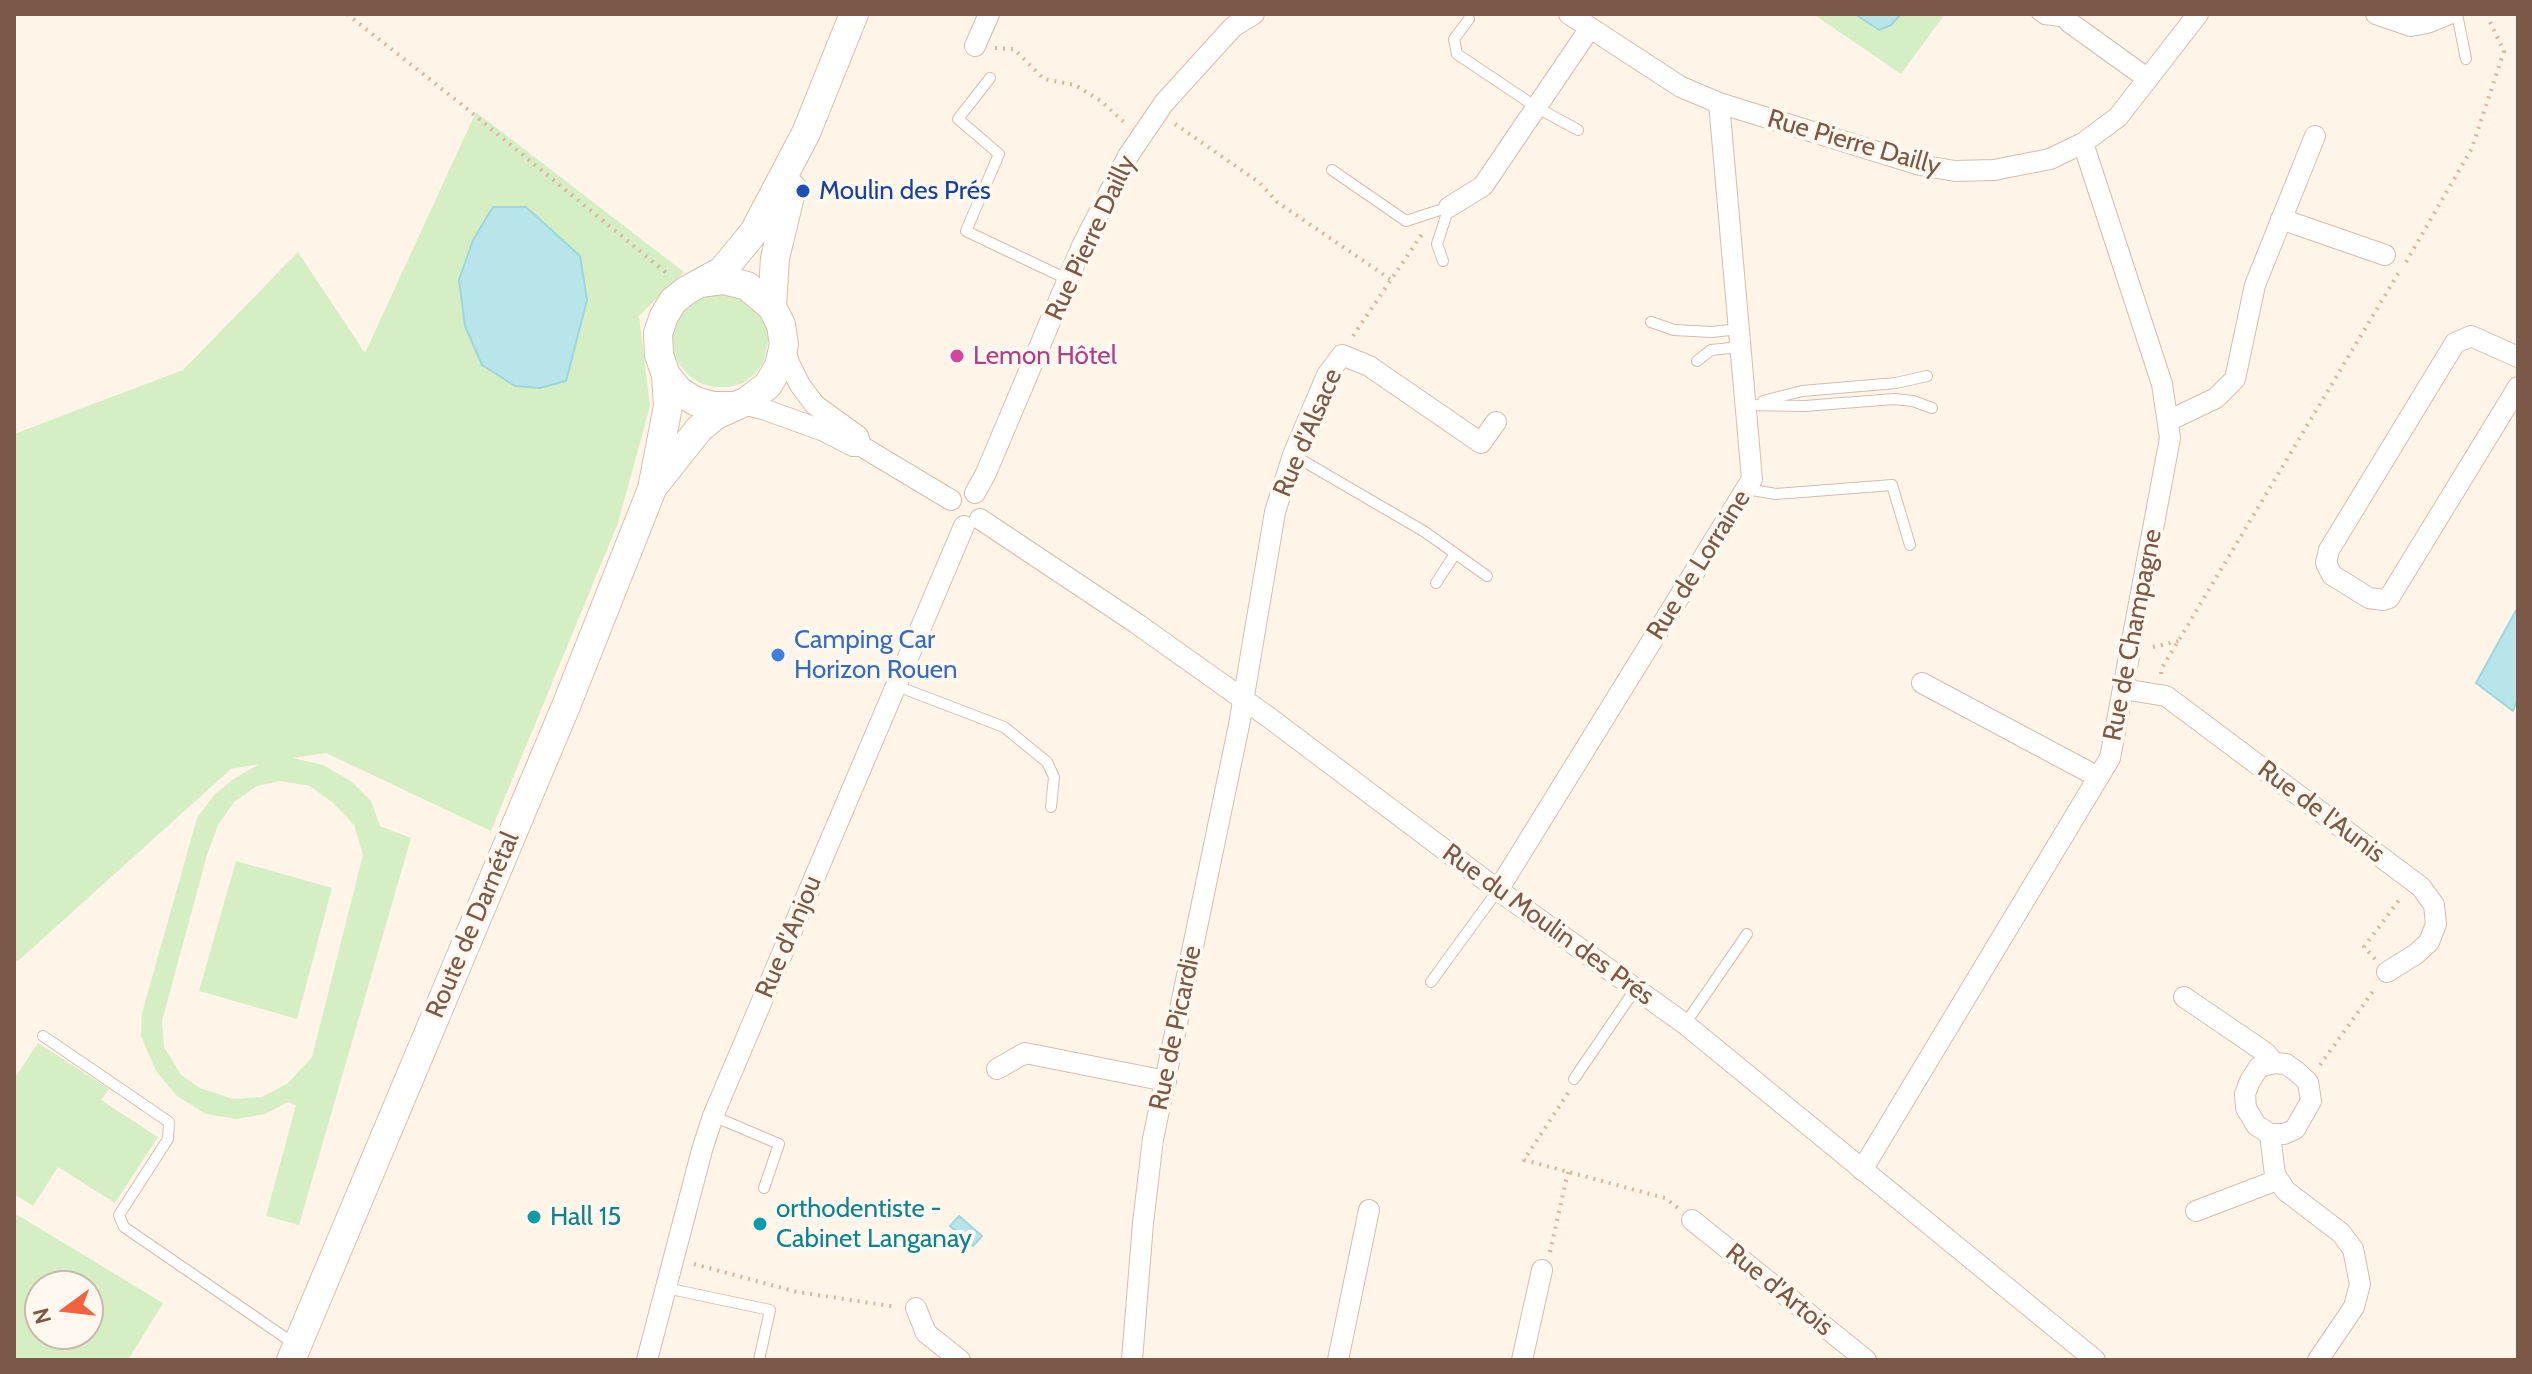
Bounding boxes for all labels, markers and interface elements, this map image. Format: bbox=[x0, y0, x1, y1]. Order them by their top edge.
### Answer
street label: Rue Pierre Dailly bbox=[1764, 103, 1944, 183]
street label: Rue Pierre Dailly bbox=[1039, 150, 1143, 326]
place label: Moulin des Prés bbox=[819, 175, 991, 207]
marker: Moulin des Prés bbox=[794, 182, 812, 200]
place label: Lemon Hôtel bbox=[973, 340, 1117, 372]
marker: Lemon Hôtel bbox=[948, 347, 966, 365]
street label: Rue d'Alsace bbox=[1267, 364, 1349, 502]
street label: Rue de Lorraine bbox=[1640, 484, 1758, 646]
street label: Rue de Champagne bbox=[2097, 527, 2169, 743]
place label: Camping Car Horizon Rouen bbox=[794, 624, 958, 686]
marker: Camping Car Horizon Rouen bbox=[769, 646, 787, 664]
street label: Rue de l'Aunis bbox=[2251, 754, 2391, 870]
street label: Route de Darnétal bbox=[420, 827, 526, 1023]
street label: Rue du Moulin des Prés bbox=[1436, 838, 1660, 1012]
street label: Rue d'Anjou bbox=[749, 871, 829, 1003]
street label: Rue de Picardie bbox=[1143, 943, 1209, 1113]
place label: orthodentiste - Cabinet Langanay bbox=[776, 1193, 972, 1254]
place label: Hall 15 bbox=[550, 1201, 621, 1233]
marker: Hall 15 bbox=[525, 1208, 543, 1226]
marker: orthodentiste - Cabinet Langanay bbox=[751, 1215, 769, 1233]
street label: Rue d'Artois bbox=[1719, 1237, 1839, 1343]
north arrow bbox=[24, 1270, 104, 1350]
text: N bbox=[27, 1305, 57, 1327]

